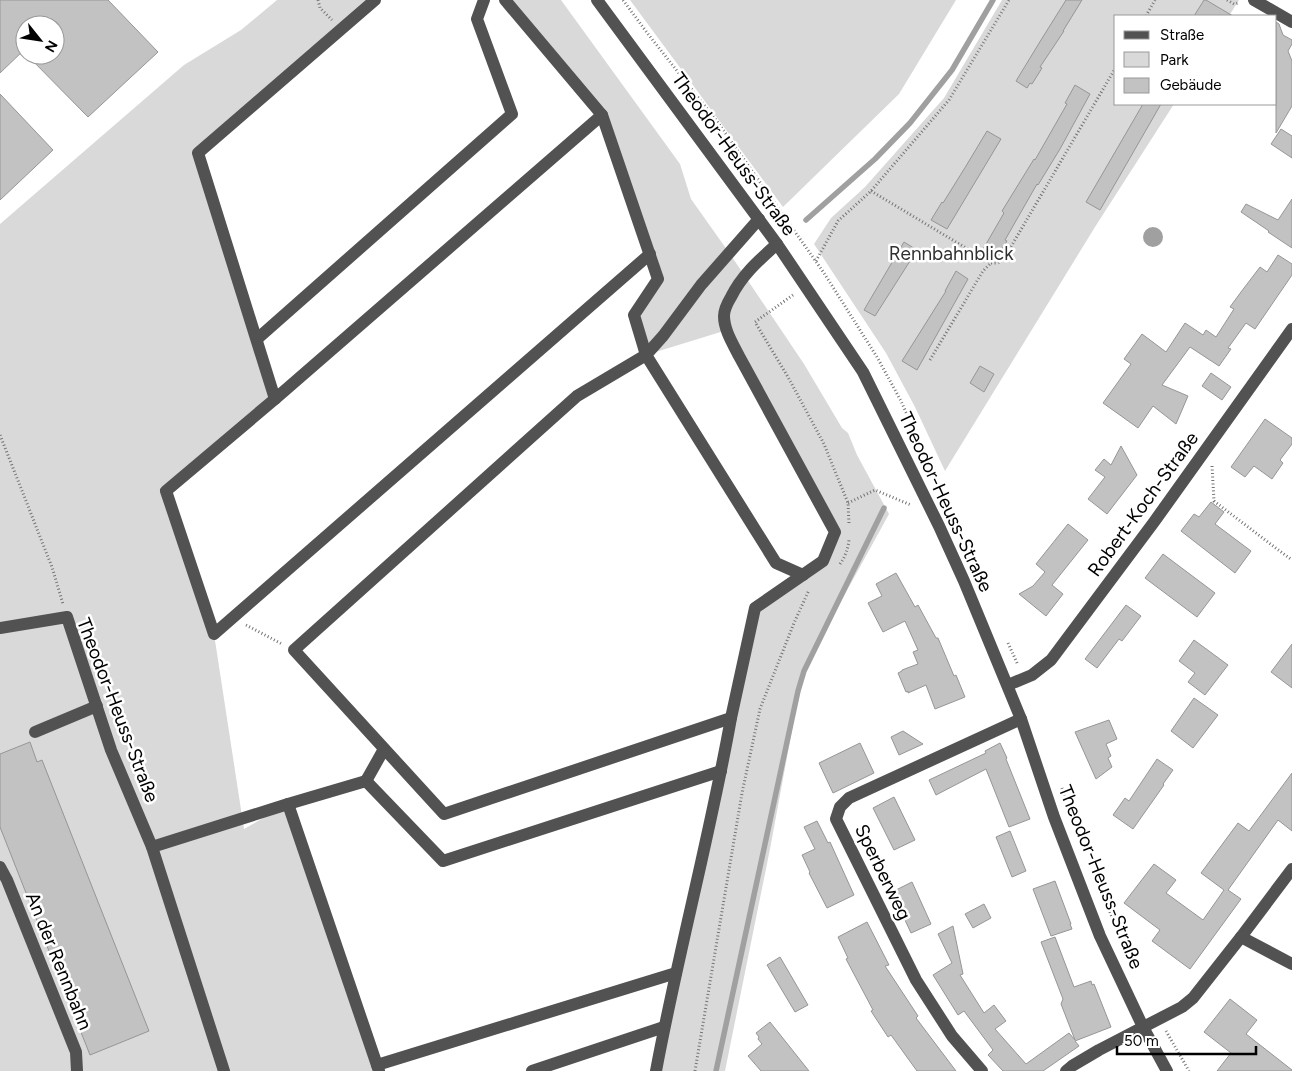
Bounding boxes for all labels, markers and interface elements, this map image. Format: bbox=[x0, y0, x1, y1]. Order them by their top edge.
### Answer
north arrow bbox=[15, 15, 65, 65]
legend bbox=[1114, 15, 1277, 105]
text: Straße bbox=[1160, 26, 1204, 44]
text: N bbox=[41, 37, 61, 55]
text: Park bbox=[1160, 51, 1189, 69]
street label: Theodor-Heuss-Straße bbox=[667, 68, 801, 240]
text: Gebäude bbox=[1160, 76, 1221, 94]
park label: Rennbahnblick bbox=[889, 242, 1014, 265]
street label: Theodor-Heuss-Straße bbox=[894, 408, 998, 596]
street label: Robert-Koch-Straße bbox=[1083, 427, 1203, 581]
street label: Theodor-Heuss-Straße bbox=[72, 614, 164, 806]
street label: Theodor-Heuss-Straße bbox=[1054, 782, 1148, 972]
street label: Sperberweg bbox=[850, 820, 916, 924]
street label: An der Rennbahn bbox=[21, 889, 97, 1033]
scale bar bbox=[1117, 1024, 1256, 1056]
text: 50 m bbox=[1124, 1032, 1159, 1050]

